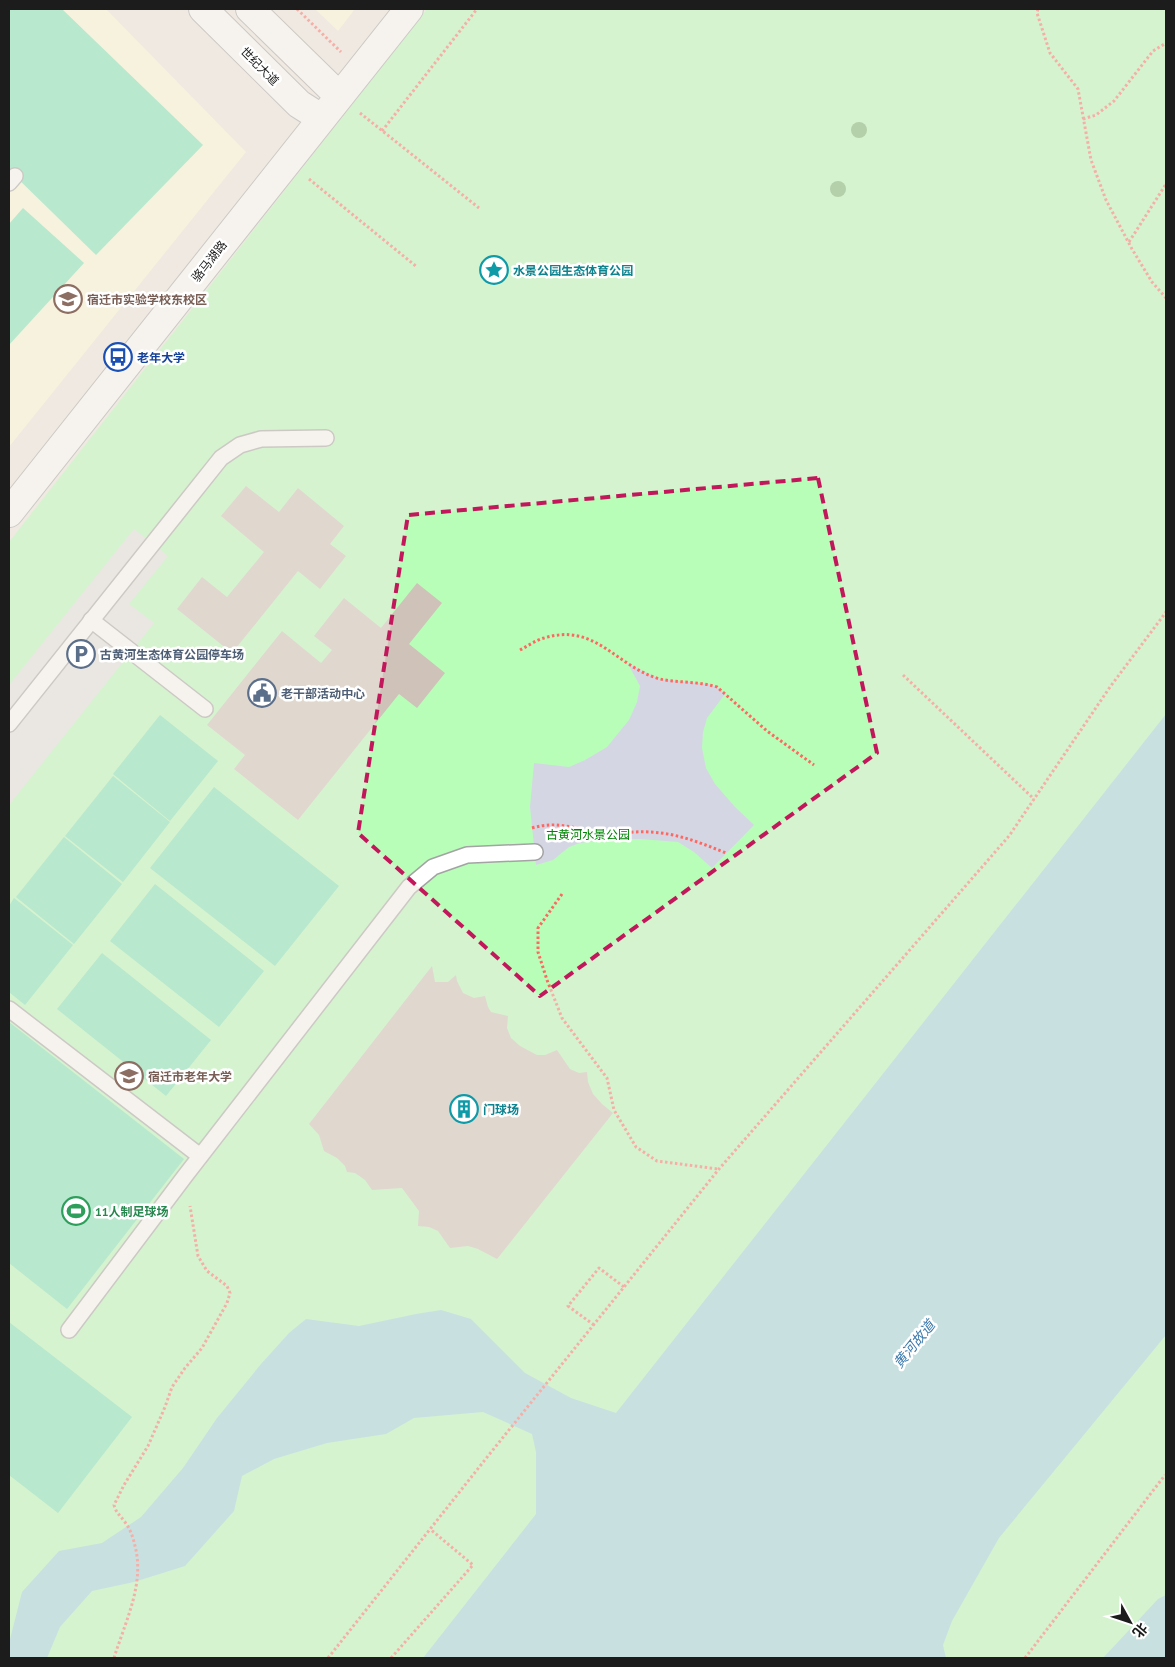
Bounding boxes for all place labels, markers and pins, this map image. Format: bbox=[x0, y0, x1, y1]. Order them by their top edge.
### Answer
place icon: 水景公园生态体育公园 bbox=[479, 255, 509, 285]
place label: 水景公园生态体育公园 bbox=[513, 263, 633, 278]
school or university icon: 宿迁市实验学校东校区 bbox=[53, 284, 83, 314]
place label: 宿迁市实验学校东校区 bbox=[87, 292, 207, 307]
bus stop icon: 老年大学 bbox=[103, 342, 133, 372]
place label: 老年大学 bbox=[137, 350, 185, 365]
parking icon: 古黄河生态体育公园停车场 bbox=[66, 639, 96, 669]
place label: 古黄河生态体育公园停车场 bbox=[100, 647, 244, 662]
public building icon: 老干部活动中心 bbox=[247, 678, 277, 708]
place label: 老干部活动中心 bbox=[281, 686, 365, 701]
school or university icon: 宿迁市老年大学 bbox=[114, 1061, 144, 1091]
place label: 宿迁市老年大学 bbox=[148, 1069, 232, 1084]
building icon: 门球场 bbox=[449, 1094, 479, 1124]
place label: 门球场 bbox=[483, 1102, 519, 1117]
sports icon: 11人制足球场 bbox=[61, 1196, 91, 1226]
place label: 11人制足球场 bbox=[95, 1204, 169, 1219]

